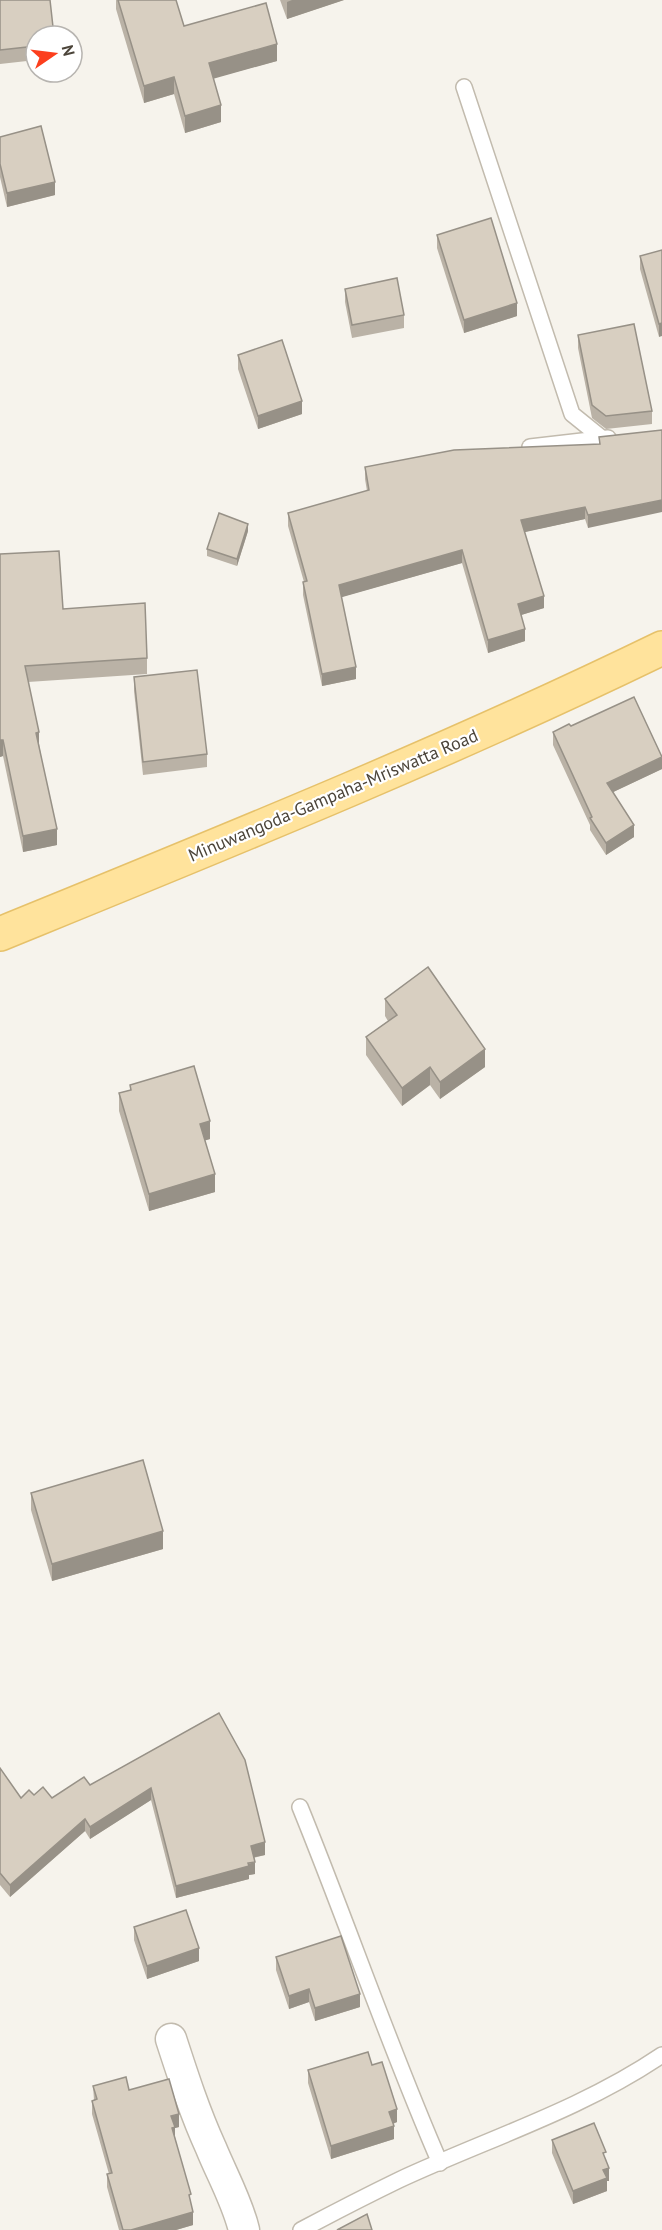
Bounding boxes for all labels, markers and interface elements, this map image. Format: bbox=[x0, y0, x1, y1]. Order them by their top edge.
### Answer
north arrow bbox=[24, 24, 84, 84]
text: N bbox=[58, 43, 80, 58]
street label: Minuwangoda-Gampaha-Mriswatta Road bbox=[185, 723, 481, 867]

